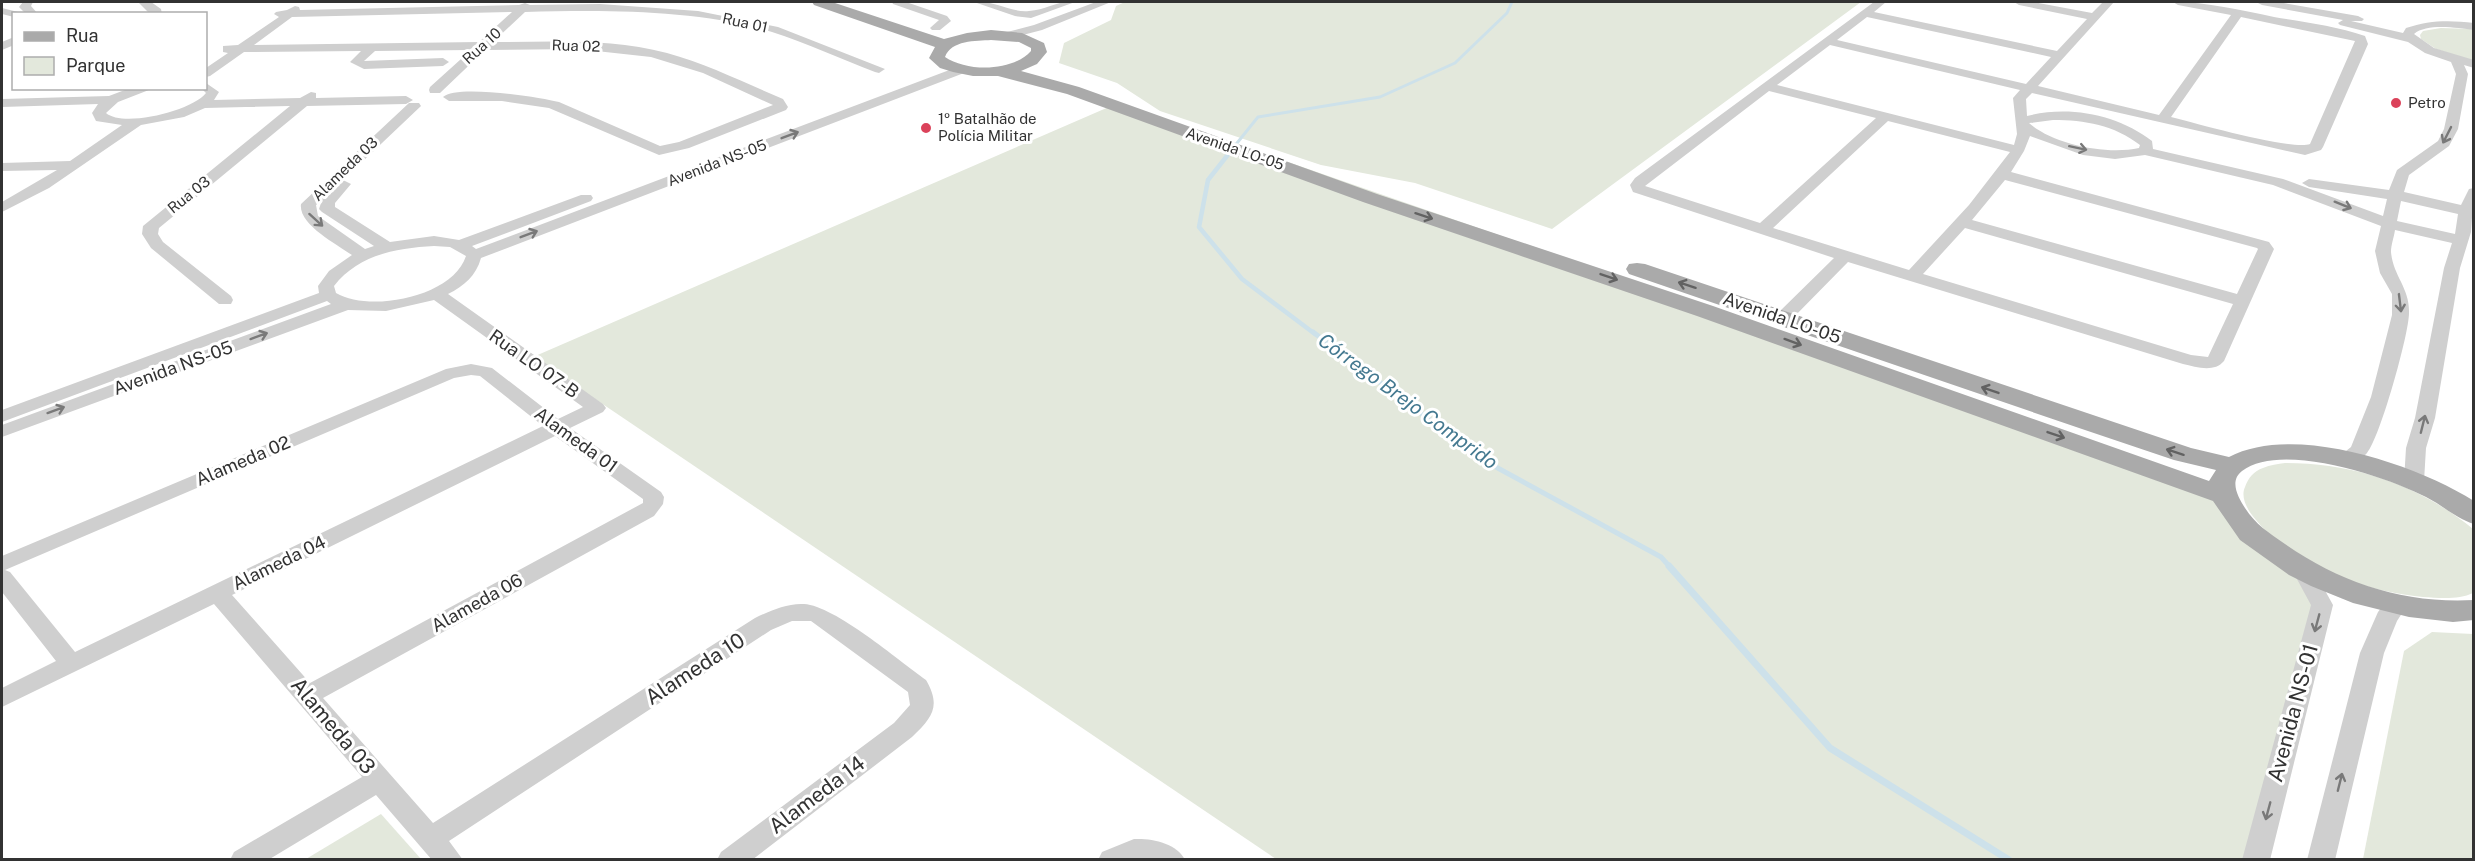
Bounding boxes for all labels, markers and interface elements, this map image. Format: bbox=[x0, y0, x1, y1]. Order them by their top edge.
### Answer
street label: Rua 01 bbox=[721, 9, 769, 36]
legend bbox=[12, 12, 207, 90]
street label: Rua 10 bbox=[459, 24, 504, 67]
text: Rua bbox=[66, 25, 98, 46]
street label: Rua 02 bbox=[551, 36, 601, 55]
text: Parque bbox=[66, 55, 126, 76]
place label: Petro bbox=[2408, 94, 2446, 111]
marker: Petro bbox=[2389, 96, 2403, 110]
place label: 1º Batalhão de Polícia Militar bbox=[938, 110, 1037, 144]
marker: 1º Batalhão de Polícia Militar bbox=[919, 121, 933, 135]
street label: Avenida LO-05 bbox=[1184, 124, 1287, 173]
one-way arrow bbox=[2441, 126, 2453, 143]
one-way arrow bbox=[780, 129, 798, 140]
street label: Alameda 03 bbox=[308, 133, 381, 204]
street label: Avenida NS-05 bbox=[665, 136, 769, 189]
one-way arrow bbox=[2068, 143, 2087, 154]
street label: Rua 03 bbox=[164, 173, 213, 217]
one-way arrow bbox=[2333, 200, 2351, 211]
one-way arrow bbox=[1414, 211, 1433, 222]
one-way arrow bbox=[308, 213, 323, 227]
one-way arrow bbox=[519, 228, 538, 239]
one-way arrow bbox=[1599, 273, 1618, 284]
one-way arrow bbox=[1678, 279, 1697, 290]
street label: Avenida LO-05 bbox=[1720, 288, 1844, 348]
one-way arrow bbox=[2394, 292, 2405, 312]
street label: Rua LO 07-B bbox=[485, 325, 583, 402]
water label: Córrego Brejo Comprido bbox=[1314, 328, 1503, 474]
one-way arrow bbox=[249, 330, 268, 341]
street label: Avenida NS-05 bbox=[110, 336, 235, 399]
one-way arrow bbox=[1783, 337, 1802, 348]
one-way arrow bbox=[1981, 383, 2000, 394]
street label: Alameda 01 bbox=[531, 403, 622, 477]
one-way arrow bbox=[47, 404, 65, 415]
one-way arrow bbox=[2417, 415, 2429, 434]
one-way arrow bbox=[2046, 430, 2065, 441]
street label: Alameda 02 bbox=[192, 431, 293, 490]
one-way arrow bbox=[2166, 446, 2185, 457]
street label: Alameda 04 bbox=[229, 531, 329, 594]
street label: Alameda 06 bbox=[427, 569, 526, 636]
one-way arrow bbox=[2311, 613, 2322, 632]
street label: Alameda 10 bbox=[640, 627, 749, 710]
street label: Avenida NS-01 bbox=[2262, 641, 2323, 785]
street label: Alameda 03 bbox=[286, 672, 381, 779]
street label: Alameda 14 bbox=[764, 750, 870, 839]
one-way arrow bbox=[2334, 773, 2346, 792]
one-way arrow bbox=[2261, 802, 2273, 821]

